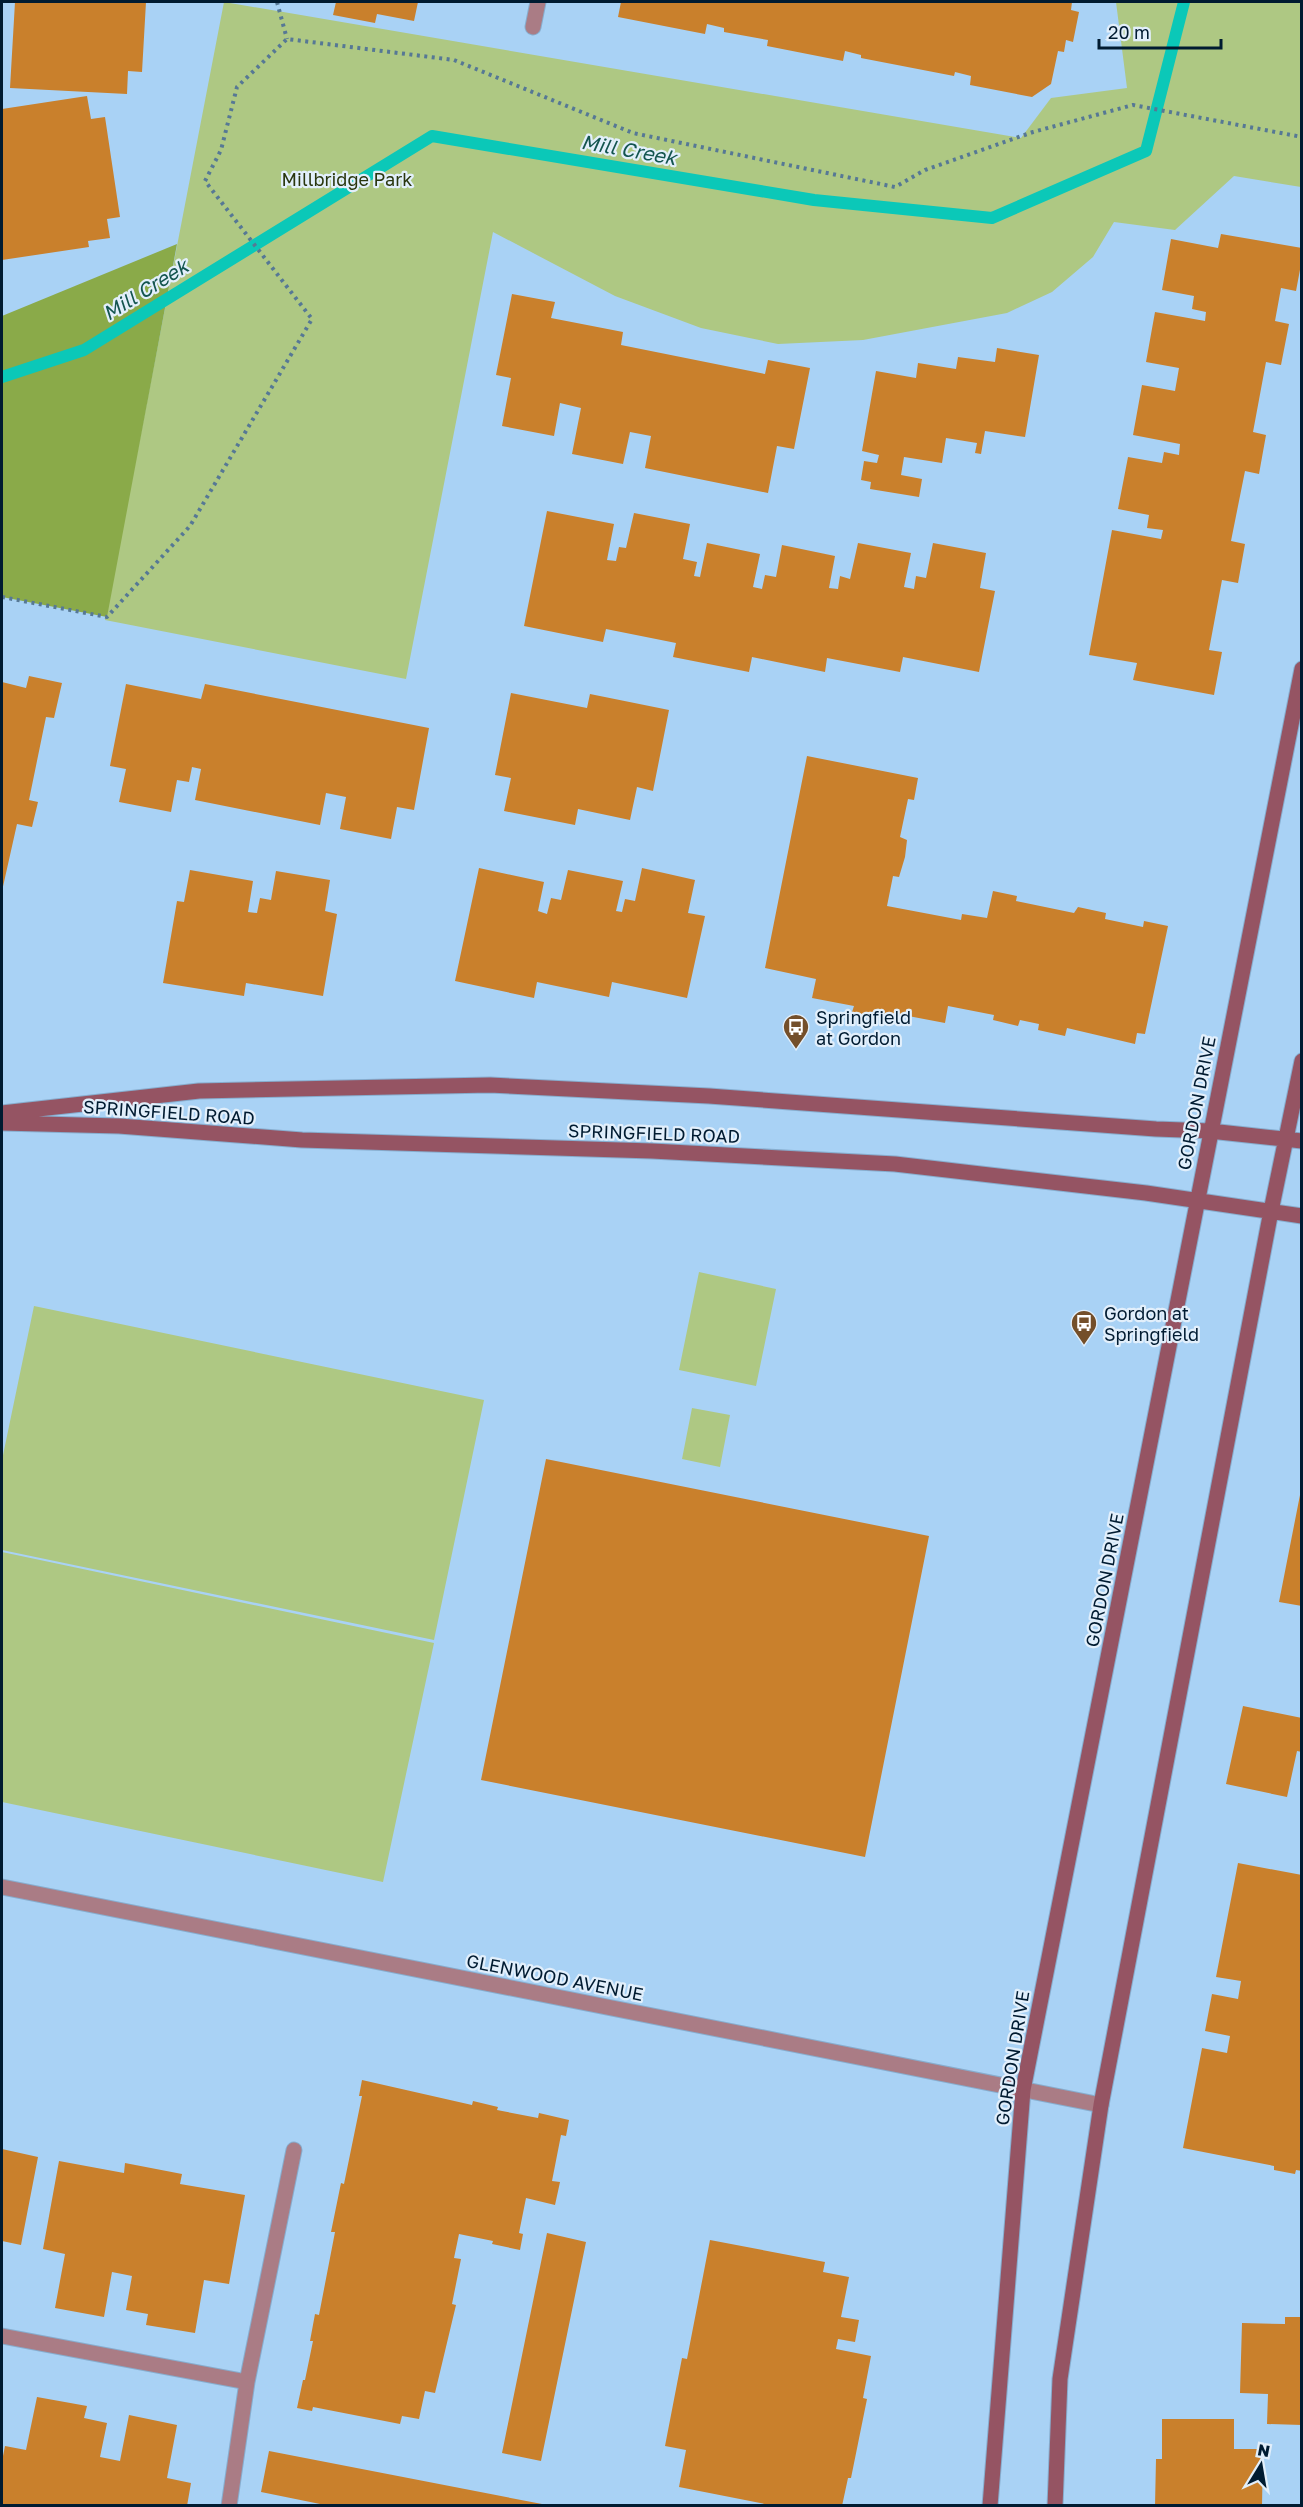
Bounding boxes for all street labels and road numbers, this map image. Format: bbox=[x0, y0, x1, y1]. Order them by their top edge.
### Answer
street label: GORDON DRIVE bbox=[1172, 1034, 1220, 1172]
street label: SPRINGFIELD ROAD bbox=[82, 1095, 256, 1129]
street label: SPRINGFIELD ROAD bbox=[568, 1119, 740, 1147]
street label: GORDON DRIVE bbox=[1080, 1511, 1128, 1649]
street label: GLENWOOD AVENUE bbox=[465, 1949, 645, 2005]
street label: GORDON DRIVE bbox=[991, 1989, 1033, 2127]

